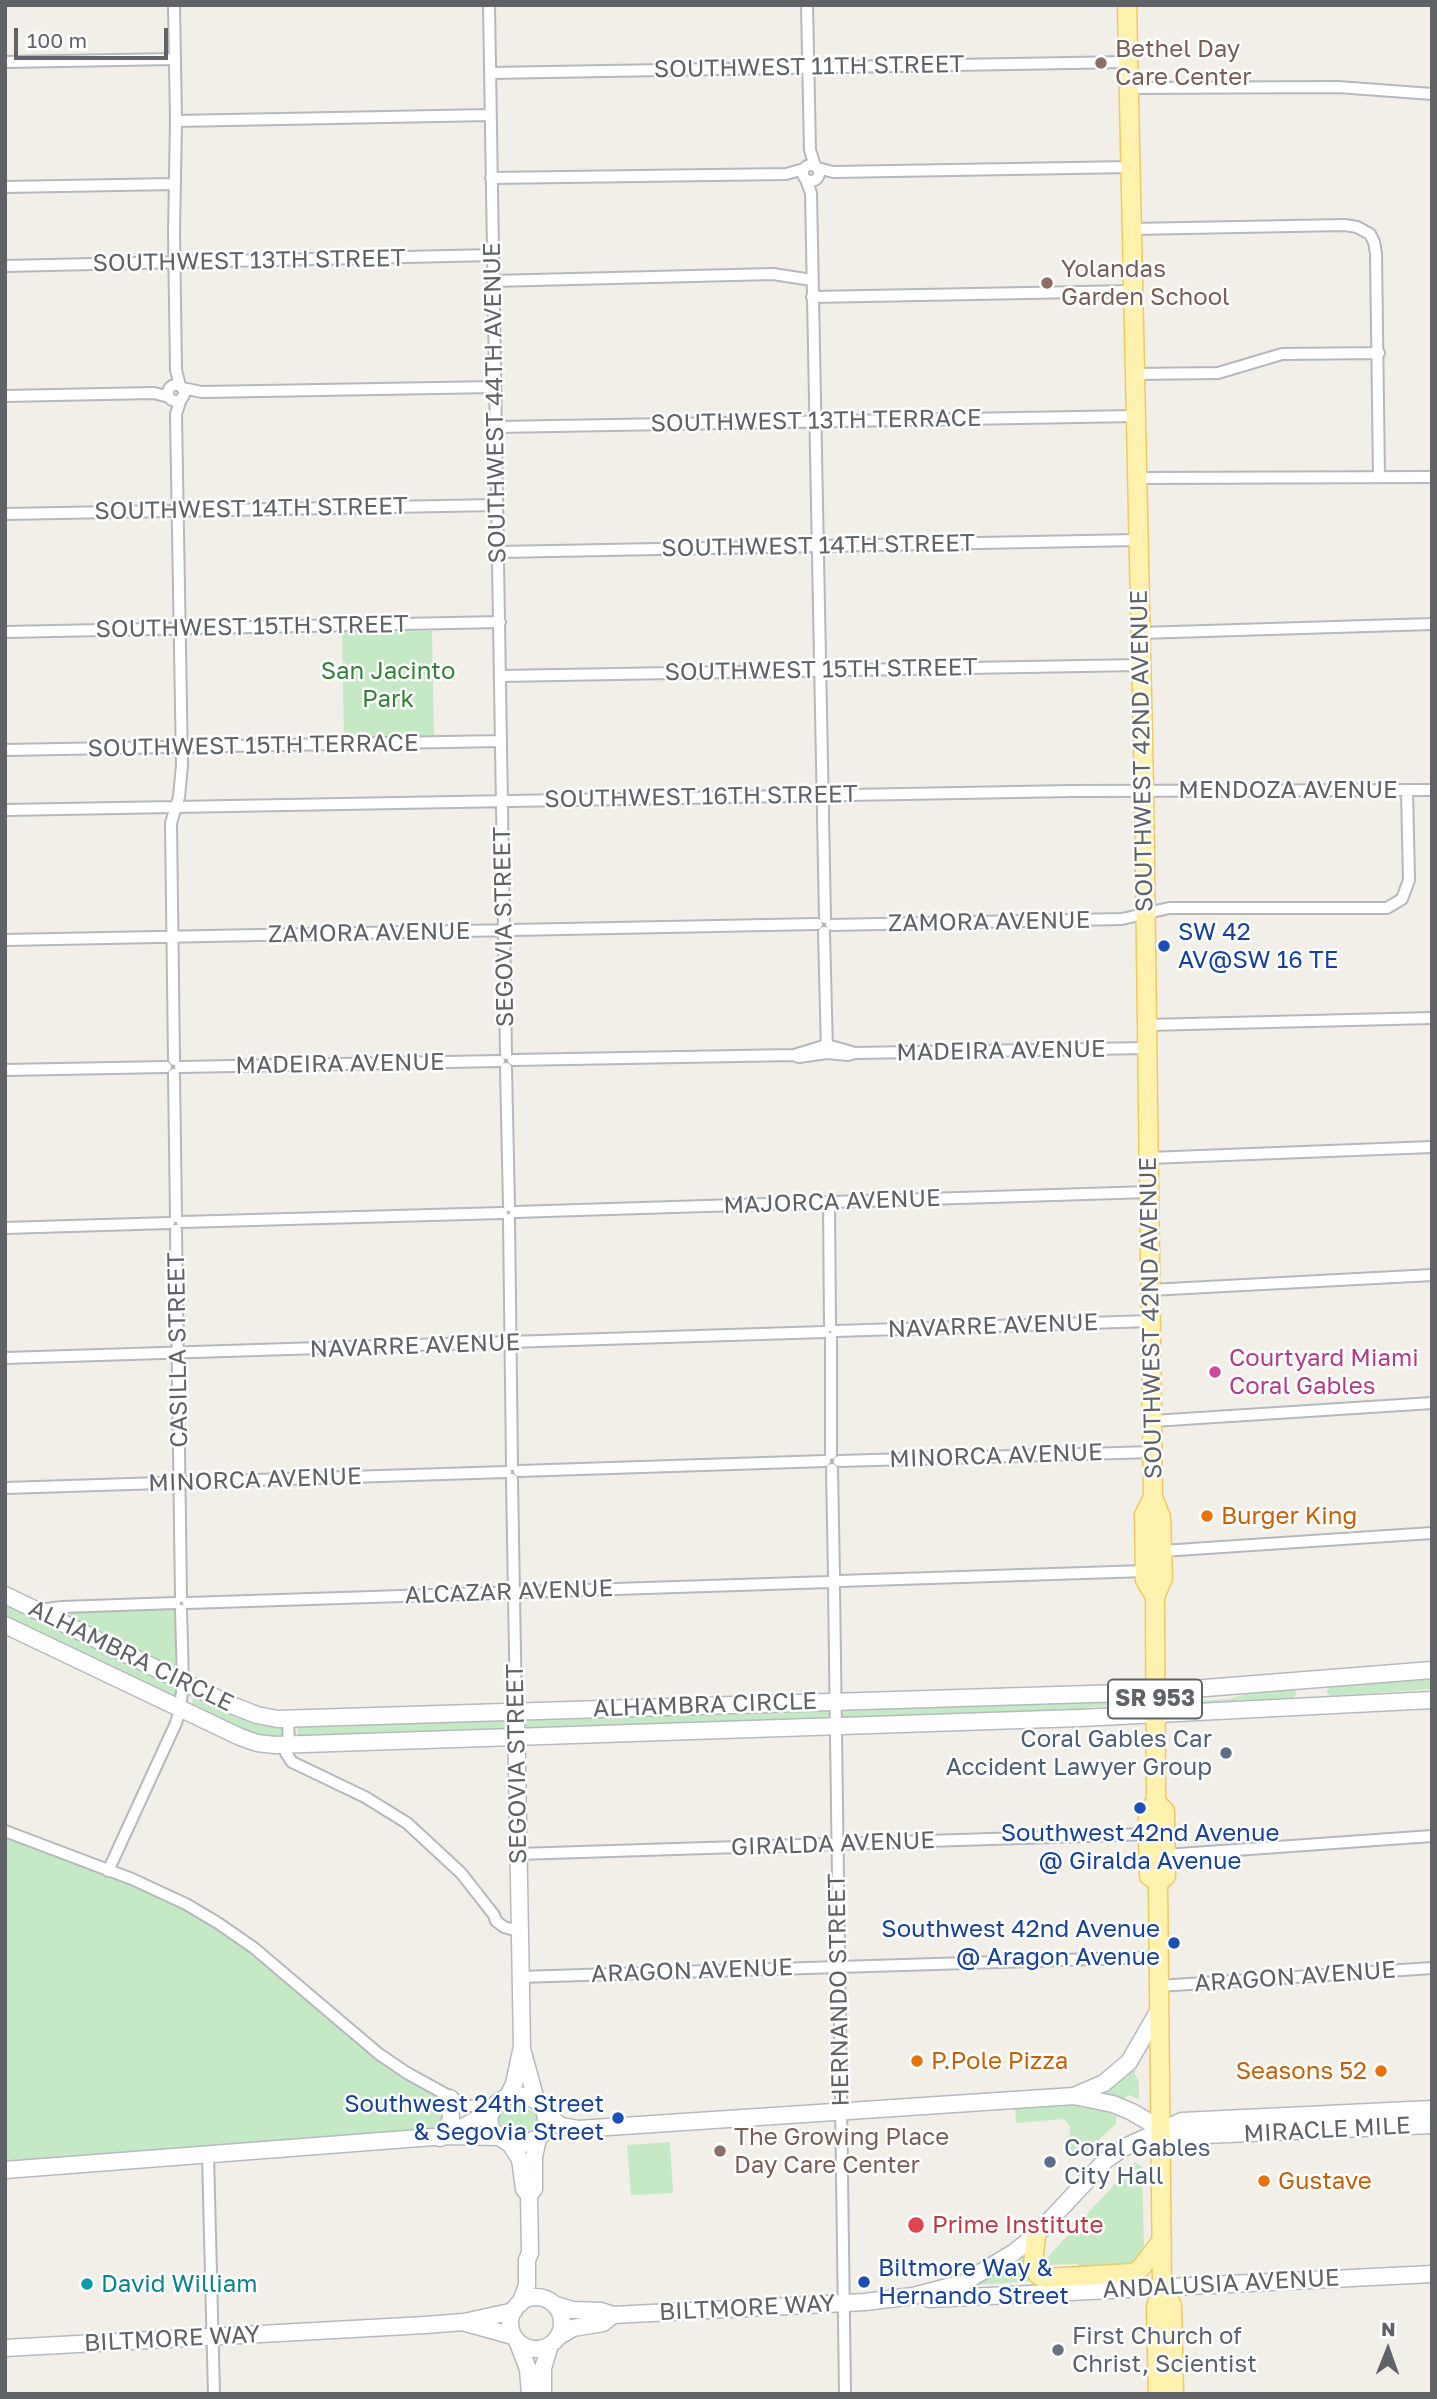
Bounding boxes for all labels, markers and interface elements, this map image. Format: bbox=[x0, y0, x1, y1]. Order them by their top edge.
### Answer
scale bar bbox=[18, 14, 172, 58]
text: 100 m bbox=[27, 27, 87, 53]
place label: Bethel Day Care Center bbox=[1115, 35, 1252, 91]
street label: SOUTHWEST 11TH STREET bbox=[653, 50, 965, 84]
marker: Bethel Day Care Center bbox=[1093, 55, 1109, 71]
street label: SOUTHWEST 44TH AVENUE bbox=[478, 242, 512, 564]
street label: SOUTHWEST 13TH STREET bbox=[92, 244, 406, 278]
place label: Yolandas Garden School bbox=[1061, 255, 1230, 311]
marker: Yolandas Garden School bbox=[1039, 275, 1055, 291]
street label: SOUTHWEST 13TH TERRACE bbox=[650, 404, 982, 438]
street label: SOUTHWEST 14TH STREET bbox=[94, 492, 408, 526]
street label: SOUTHWEST 14TH STREET bbox=[661, 529, 975, 563]
street label: SOUTHWEST 42ND AVENUE bbox=[1125, 590, 1159, 912]
street label: SOUTHWEST 15TH STREET bbox=[95, 610, 409, 644]
street label: SOUTHWEST 15TH STREET bbox=[664, 653, 978, 687]
park label: San Jacinto Park bbox=[321, 657, 455, 713]
street label: SOUTHWEST 15TH TERRACE bbox=[87, 729, 419, 763]
street label: MENDOZA AVENUE bbox=[1178, 776, 1398, 804]
street label: SOUTHWEST 16TH STREET bbox=[544, 780, 858, 814]
street label: SEGOVIA STREET bbox=[488, 827, 520, 1027]
street label: ZAMORA AVENUE bbox=[888, 906, 1090, 938]
street label: ZAMORA AVENUE bbox=[268, 917, 470, 949]
place label: SW 42 AV@SW 16 TE bbox=[1178, 918, 1338, 974]
marker: SW 42 AV@SW 16 TE bbox=[1156, 938, 1172, 954]
street label: MADEIRA AVENUE bbox=[896, 1035, 1106, 1067]
street label: MADEIRA AVENUE bbox=[235, 1048, 445, 1080]
street label: SOUTHWEST 42ND AVENUE bbox=[1134, 1157, 1168, 1479]
street label: MAJORCA AVENUE bbox=[723, 1184, 941, 1220]
street label: CASILLA STREET bbox=[162, 1252, 194, 1448]
street label: NAVARRE AVENUE bbox=[887, 1308, 1099, 1344]
street label: NAVARRE AVENUE bbox=[309, 1328, 521, 1364]
place label: Courtyard Miami Coral Gables bbox=[1229, 1344, 1419, 1400]
marker: Courtyard Miami Coral Gables bbox=[1207, 1364, 1223, 1380]
street label: MINORCA AVENUE bbox=[889, 1438, 1103, 1474]
street label: MINORCA AVENUE bbox=[148, 1462, 362, 1498]
place label: Burger King bbox=[1221, 1502, 1357, 1530]
marker: Burger King bbox=[1199, 1508, 1215, 1524]
street label: ALCAZAR AVENUE bbox=[404, 1574, 614, 1610]
street label: ALHAMBRA CIRCLE bbox=[24, 1594, 238, 1718]
street label: SEGOVIA STREET bbox=[501, 1664, 533, 1864]
road number: SR 953 bbox=[1108, 1680, 1202, 1718]
street label: ALHAMBRA CIRCLE bbox=[593, 1687, 817, 1723]
place label: Coral Gables Car Accident Lawyer Group bbox=[946, 1725, 1212, 1781]
marker: Coral Gables Car Accident Lawyer Group bbox=[1218, 1745, 1234, 1761]
marker: Southwest 42nd Avenue @ Giralda Avenue bbox=[1132, 1800, 1148, 1816]
place label: Southwest 42nd Avenue @ Giralda Avenue bbox=[1001, 1819, 1279, 1875]
street label: GIRALDA AVENUE bbox=[731, 1826, 935, 1862]
street label: HERNANDO STREET bbox=[823, 1873, 855, 2107]
place label: Southwest 42nd Avenue @ Aragon Avenue bbox=[881, 1915, 1160, 1971]
marker: Southwest 42nd Avenue @ Aragon Avenue bbox=[1166, 1935, 1182, 1951]
street label: ARAGON AVENUE bbox=[591, 1953, 793, 1989]
street label: ARAGON AVENUE bbox=[1193, 1956, 1397, 1998]
place label: P.Pole Pizza bbox=[931, 2047, 1068, 2075]
marker: P.Pole Pizza bbox=[909, 2053, 925, 2069]
place label: Seasons 52 bbox=[1236, 2057, 1367, 2085]
marker: Seasons 52 bbox=[1373, 2063, 1389, 2079]
place label: Southwest 24th Street & Segovia Street bbox=[344, 2090, 604, 2146]
marker: Southwest 24th Street & Segovia Street bbox=[610, 2110, 626, 2126]
street label: MIRACLE MILE bbox=[1243, 2111, 1411, 2149]
place label: The Growing Place Day Care Center bbox=[734, 2123, 949, 2179]
place label: Coral Gables City Hall bbox=[1064, 2134, 1210, 2190]
marker: The Growing Place Day Care Center bbox=[712, 2143, 728, 2159]
marker: Coral Gables City Hall bbox=[1042, 2154, 1058, 2170]
place label: Gustave bbox=[1278, 2167, 1372, 2195]
marker: Gustave bbox=[1256, 2173, 1272, 2189]
place label: Prime Institute bbox=[932, 2211, 1103, 2239]
marker: Prime Institute bbox=[906, 2215, 926, 2235]
place label: Biltmore Way & Hernando Street bbox=[878, 2254, 1069, 2310]
street label: ANDALUSIA AVENUE bbox=[1102, 2263, 1340, 2305]
place label: David William bbox=[101, 2270, 258, 2298]
marker: Biltmore Way & Hernando Street bbox=[856, 2274, 872, 2290]
marker: David William bbox=[79, 2276, 95, 2292]
street label: BILTMORE WAY bbox=[658, 2289, 836, 2327]
north arrow bbox=[1353, 2315, 1423, 2385]
text: N bbox=[1381, 2317, 1396, 2340]
street label: BILTMORE WAY bbox=[83, 2320, 261, 2358]
place label: First Church of Christ, Scientist bbox=[1072, 2322, 1257, 2378]
marker: First Church of Christ, Scientist bbox=[1050, 2342, 1066, 2358]

